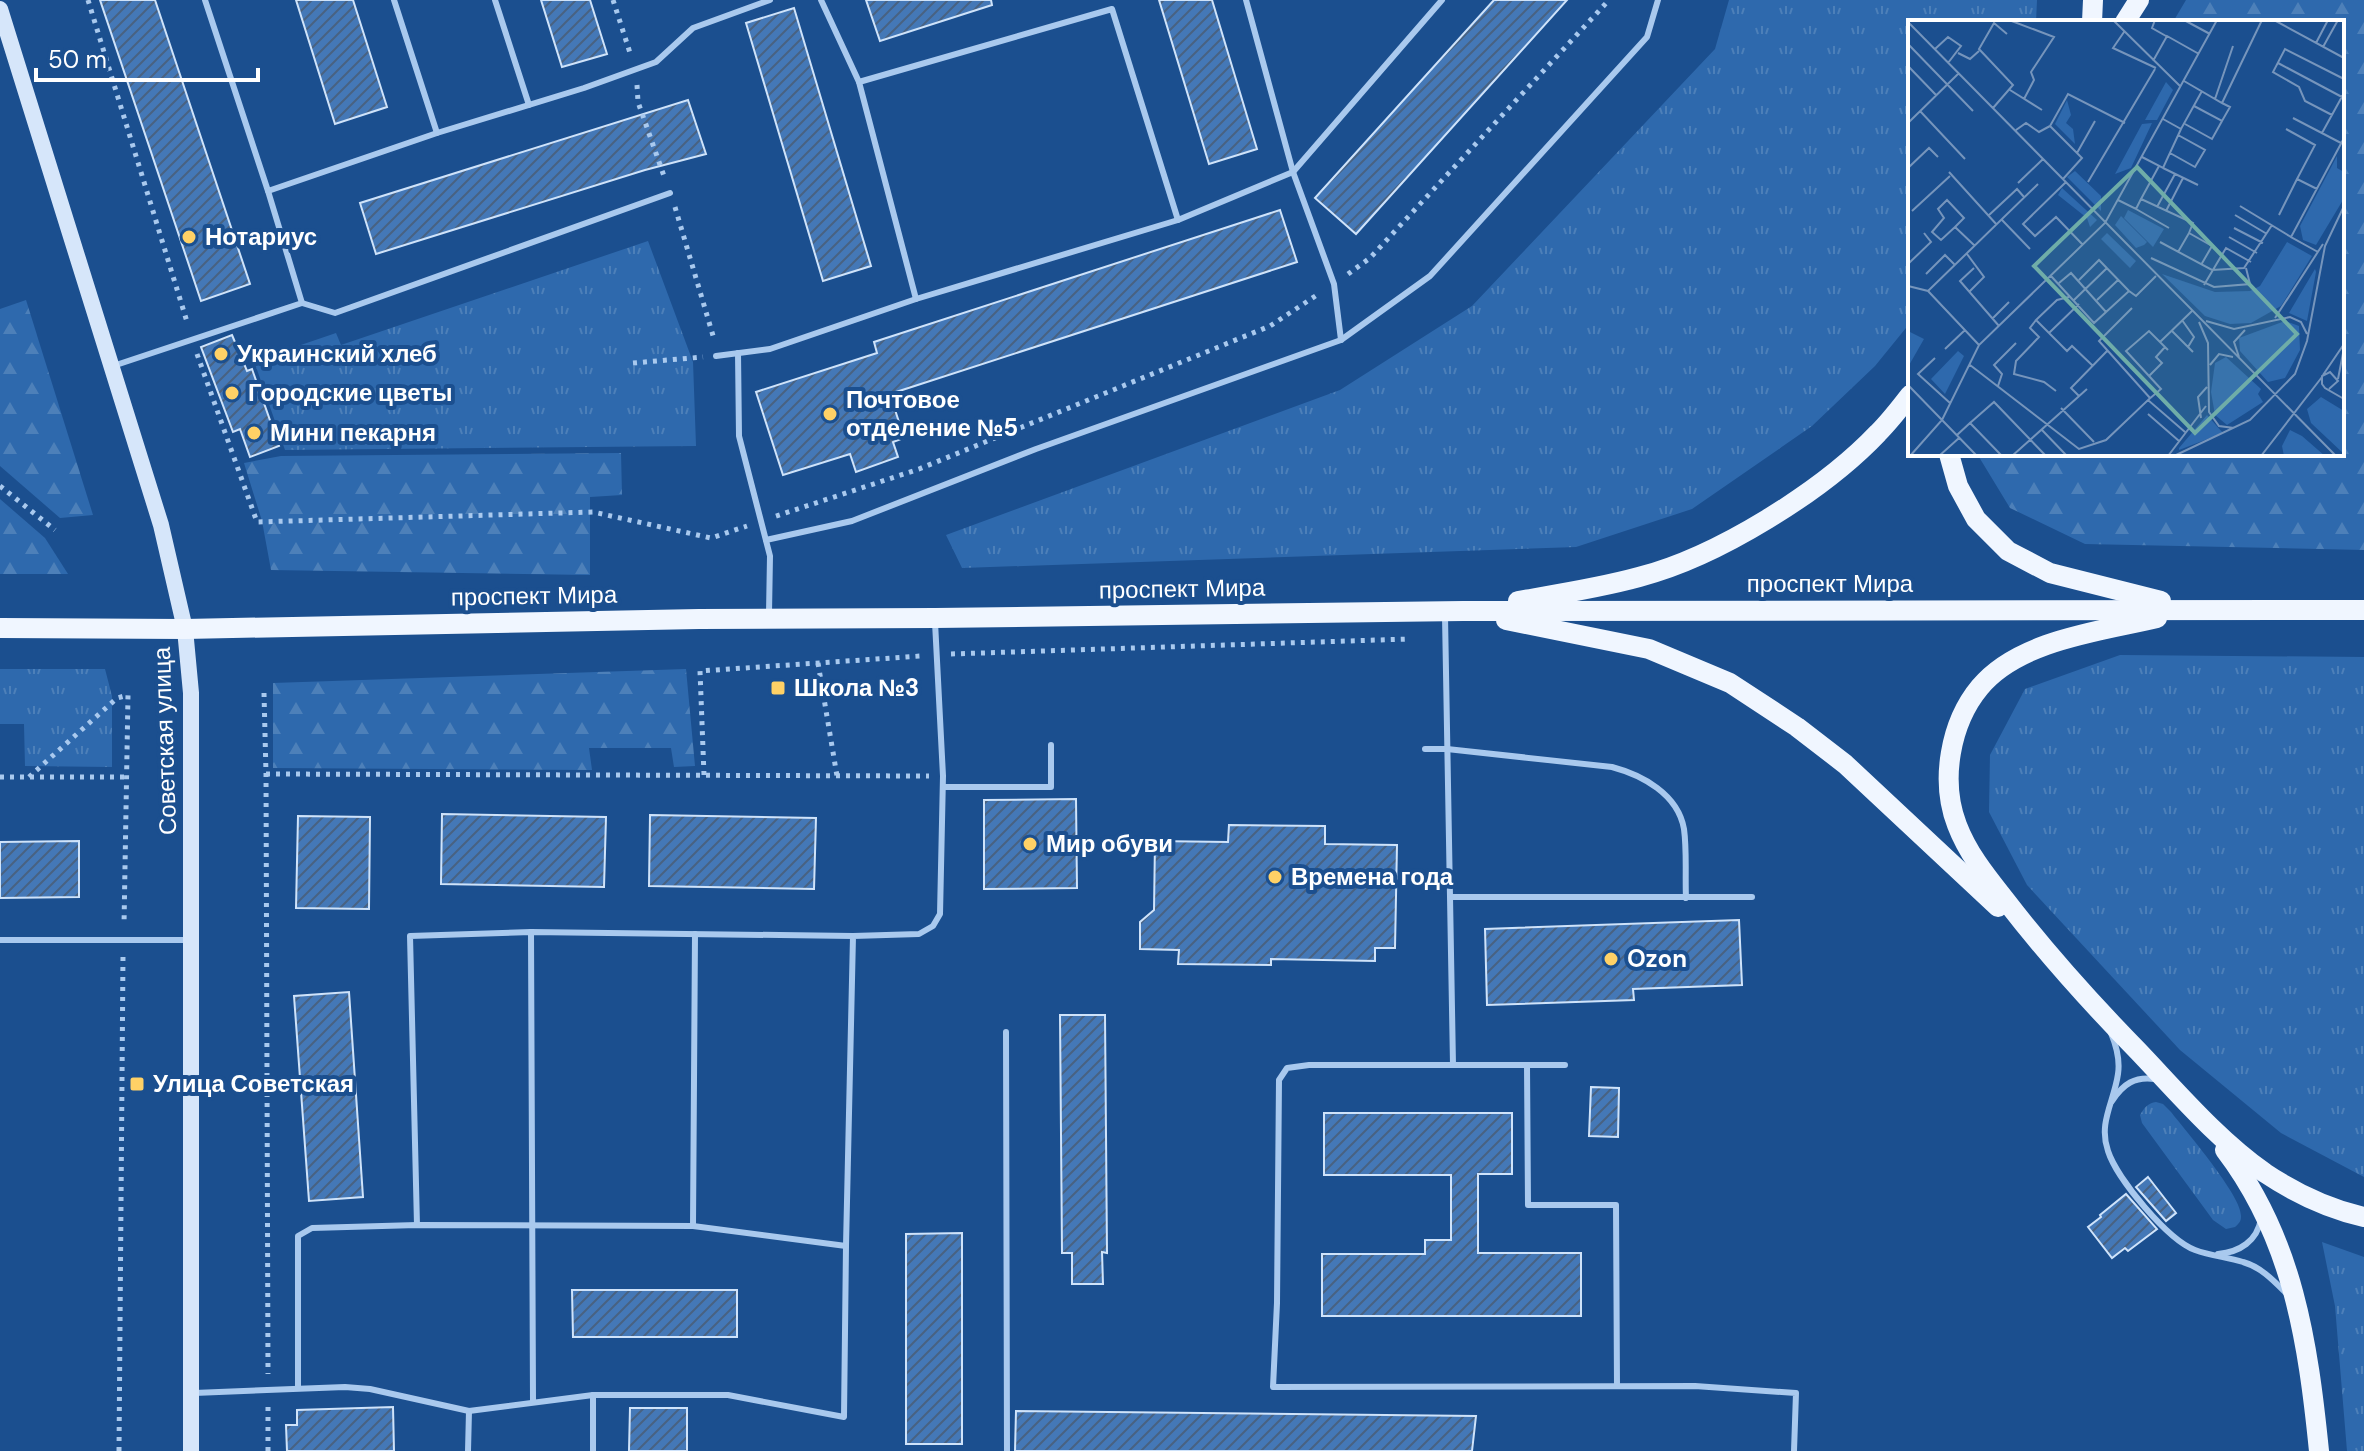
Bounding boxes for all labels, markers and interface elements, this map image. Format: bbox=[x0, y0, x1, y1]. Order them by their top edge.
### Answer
inset map bbox=[1908, 20, 2344, 456]
scale bar bbox=[36, 32, 258, 82]
text: 50 m bbox=[48, 44, 107, 75]
place label: Нотариус bbox=[205, 221, 317, 252]
marker: Нотариус bbox=[180, 228, 198, 246]
place label: Украинский хлеб bbox=[237, 338, 437, 369]
marker: Украинский хлеб bbox=[212, 345, 230, 363]
place label: Городские цветы bbox=[248, 377, 453, 408]
marker: Городские цветы bbox=[223, 384, 241, 402]
place label: Почтовое отделение №5 bbox=[846, 384, 1018, 443]
marker: Почтовое отделение №5 bbox=[821, 405, 839, 423]
place label: Мини пекарня bbox=[270, 417, 436, 448]
marker: Мини пекарня bbox=[245, 424, 263, 442]
street label: проспект Мира bbox=[1747, 568, 1914, 599]
street label: проспект Мира bbox=[1099, 572, 1266, 605]
street label: проспект Мира bbox=[451, 579, 618, 612]
street label: Советская улица bbox=[146, 646, 183, 836]
place label: Школа №3 bbox=[794, 672, 919, 703]
marker: Школа №3 bbox=[769, 679, 787, 697]
place label: Мир обуви bbox=[1046, 828, 1173, 859]
marker: Мир обуви bbox=[1021, 835, 1039, 853]
place label: Времена года bbox=[1291, 861, 1454, 892]
marker: Времена года bbox=[1266, 868, 1284, 886]
place label: Ozon bbox=[1627, 943, 1687, 974]
marker: Ozon bbox=[1602, 950, 1620, 968]
place label: Улица Советская bbox=[153, 1068, 354, 1099]
marker: Улица Советская bbox=[128, 1075, 146, 1093]

